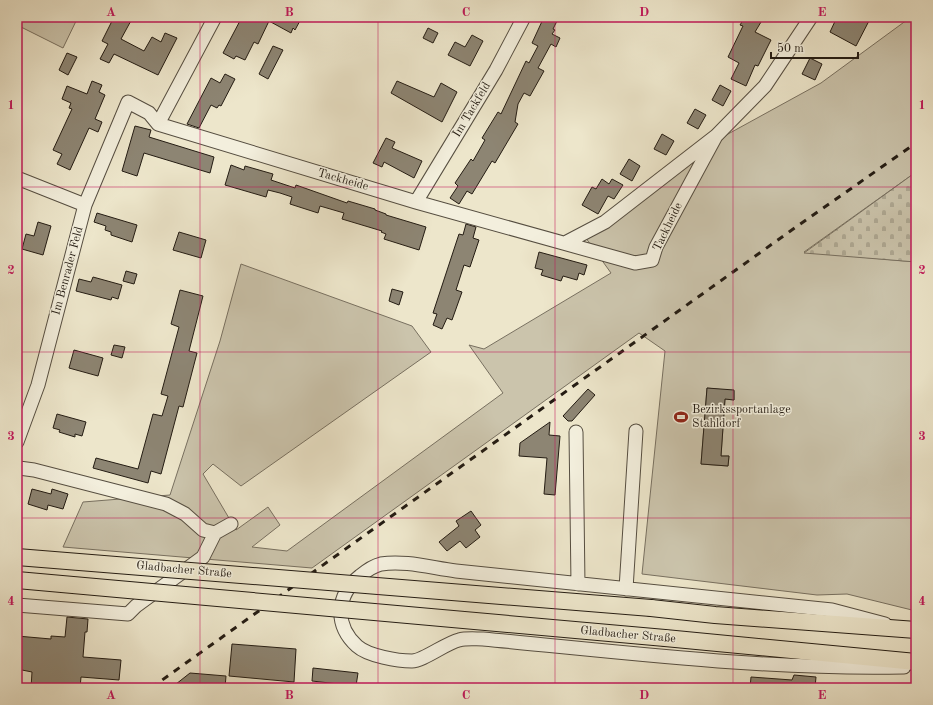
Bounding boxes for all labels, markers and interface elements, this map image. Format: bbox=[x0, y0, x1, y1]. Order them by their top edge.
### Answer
text: A bbox=[106, 6, 116, 19]
text: B bbox=[284, 6, 294, 19]
text: C bbox=[462, 6, 470, 19]
text: D bbox=[639, 6, 649, 19]
text: E bbox=[818, 6, 827, 19]
scale bar bbox=[771, 34, 858, 60]
text: 50 m bbox=[777, 42, 804, 55]
street label: Im Tackfeld bbox=[451, 80, 493, 140]
text: 1 bbox=[7, 99, 15, 112]
text: 1 bbox=[918, 99, 926, 112]
street label: Tackheide bbox=[316, 167, 370, 193]
street label: Tackheide bbox=[651, 200, 685, 253]
street label: Im Benrader Feld bbox=[50, 225, 86, 317]
text: 2 bbox=[7, 264, 15, 277]
text: 2 bbox=[918, 264, 926, 277]
place label: Bezirkssportanlage Stahldorf bbox=[692, 404, 791, 430]
sports icon: Bezirkssportanlage Stahldorf bbox=[673, 409, 689, 425]
text: 3 bbox=[7, 430, 15, 443]
text: 3 bbox=[918, 430, 926, 443]
street label: Gladbacher Straße bbox=[136, 560, 233, 580]
text: 4 bbox=[7, 595, 15, 608]
text: 4 bbox=[918, 595, 926, 608]
street label: Gladbacher Straße bbox=[580, 625, 677, 645]
text: A bbox=[106, 689, 116, 702]
text: B bbox=[284, 689, 294, 702]
text: C bbox=[462, 689, 470, 702]
text: D bbox=[639, 689, 649, 702]
text: E bbox=[818, 689, 827, 702]

